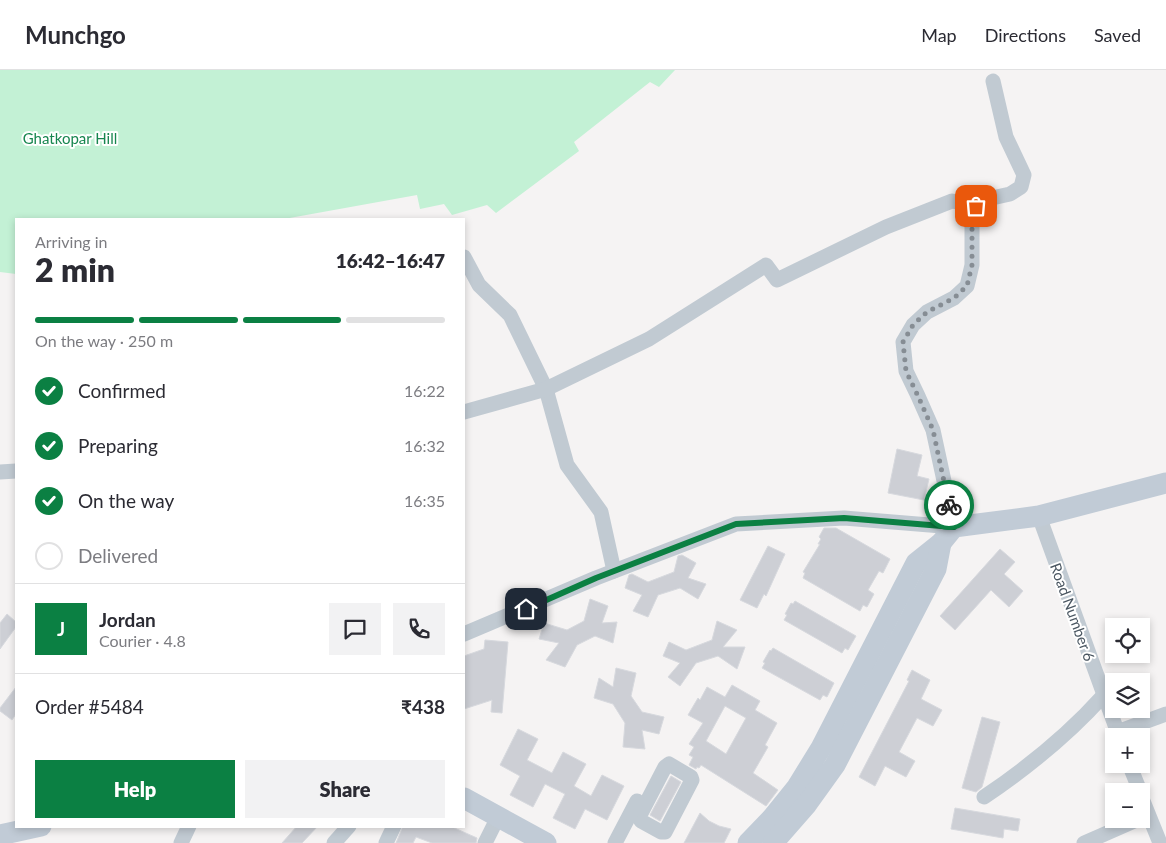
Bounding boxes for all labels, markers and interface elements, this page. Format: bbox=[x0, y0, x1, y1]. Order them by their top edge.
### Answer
text: Munchgo bbox=[25, 20, 126, 49]
text: Map bbox=[921, 24, 957, 46]
text: Directions bbox=[985, 24, 1066, 46]
text: Saved bbox=[1094, 24, 1141, 46]
park label: Ghatkopar Hill bbox=[23, 129, 117, 147]
pin bbox=[955, 185, 997, 227]
icon: bag bbox=[962, 192, 990, 220]
text: Arriving in bbox=[35, 232, 108, 251]
text: 16:42–16:47 bbox=[336, 249, 445, 272]
text: 2 min bbox=[35, 250, 115, 289]
text: On the way · 250 m bbox=[35, 331, 173, 350]
icon: check bbox=[35, 377, 63, 405]
text: Confirmed bbox=[78, 379, 166, 402]
text: 16:22 bbox=[404, 381, 445, 400]
icon: check bbox=[35, 432, 63, 460]
text: Preparing bbox=[78, 434, 158, 457]
text: 16:32 bbox=[404, 436, 445, 455]
courier bbox=[924, 480, 974, 530]
icon: check bbox=[35, 487, 63, 515]
text: On the way bbox=[78, 489, 174, 512]
text: 16:35 bbox=[404, 491, 445, 510]
icon: bike bbox=[935, 491, 963, 519]
text: Delivered bbox=[78, 544, 158, 567]
street label: Road Number 6 bbox=[1047, 560, 1099, 664]
pin bbox=[505, 588, 547, 630]
icon: home bbox=[512, 595, 540, 623]
button: chat bbox=[329, 603, 381, 655]
button: phone bbox=[393, 603, 445, 655]
text: Jordan bbox=[99, 608, 156, 631]
text: J bbox=[57, 617, 65, 640]
map controls bbox=[1105, 618, 1150, 828]
button: locate bbox=[1105, 618, 1150, 663]
text: Courier · 4.8 bbox=[99, 631, 186, 650]
button: layers bbox=[1105, 673, 1150, 718]
text: Order #5484 bbox=[35, 695, 144, 718]
text: ₹438 bbox=[401, 695, 445, 718]
button: + bbox=[1105, 728, 1150, 773]
button: Help bbox=[35, 760, 235, 818]
button: Share bbox=[245, 760, 445, 818]
button: − bbox=[1105, 783, 1150, 828]

